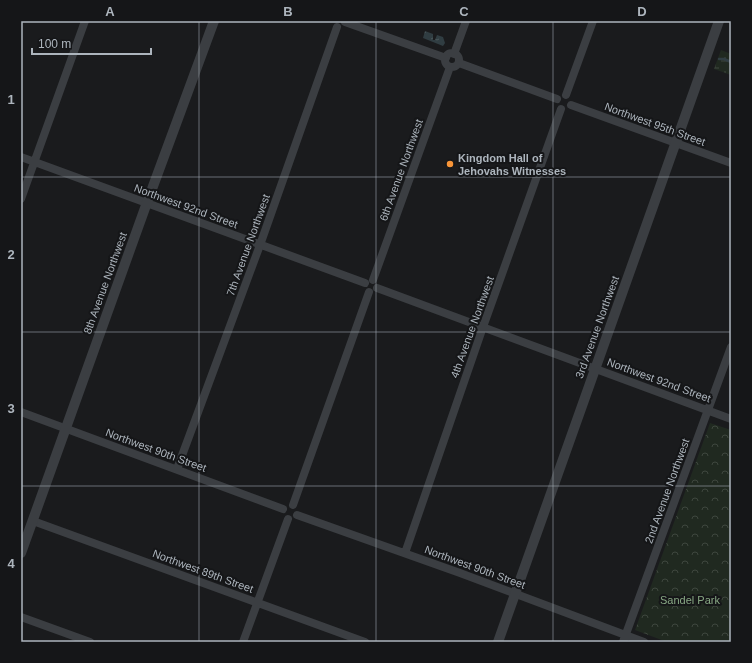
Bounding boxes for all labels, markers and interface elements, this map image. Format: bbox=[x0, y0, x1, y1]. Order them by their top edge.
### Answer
text: A bbox=[105, 4, 115, 19]
text: B bbox=[283, 4, 293, 19]
text: C bbox=[459, 4, 469, 19]
text: D bbox=[637, 4, 647, 19]
scale bar bbox=[32, 30, 151, 56]
text: 100 m bbox=[38, 37, 71, 51]
text: 1 bbox=[7, 92, 15, 107]
street label: Northwest 95th Street bbox=[603, 100, 707, 148]
street label: 6th Avenue Northwest bbox=[377, 117, 425, 223]
place label: Kingdom Hall of Jehovahs Witnesses bbox=[458, 152, 566, 177]
marker: Kingdom Hall of Jehovahs Witnesses bbox=[445, 159, 455, 169]
street label: Northwest 92nd Street bbox=[133, 182, 239, 230]
street label: 7th Avenue Northwest bbox=[224, 192, 272, 298]
street label: 8th Avenue Northwest bbox=[81, 230, 129, 336]
text: 2 bbox=[7, 247, 15, 262]
street label: 4th Avenue Northwest bbox=[448, 274, 496, 380]
street label: 3rd Avenue Northwest bbox=[573, 274, 621, 380]
street label: Northwest 92nd Street bbox=[606, 356, 712, 404]
text: 3 bbox=[7, 401, 15, 416]
street label: Northwest 90th Street bbox=[104, 426, 208, 474]
street label: 2nd Avenue Northwest bbox=[642, 437, 692, 545]
street label: Northwest 90th Street bbox=[423, 543, 527, 591]
street label: Northwest 89th Street bbox=[151, 547, 255, 595]
text: 4 bbox=[7, 556, 15, 571]
park label: Sandel Park bbox=[660, 594, 720, 606]

